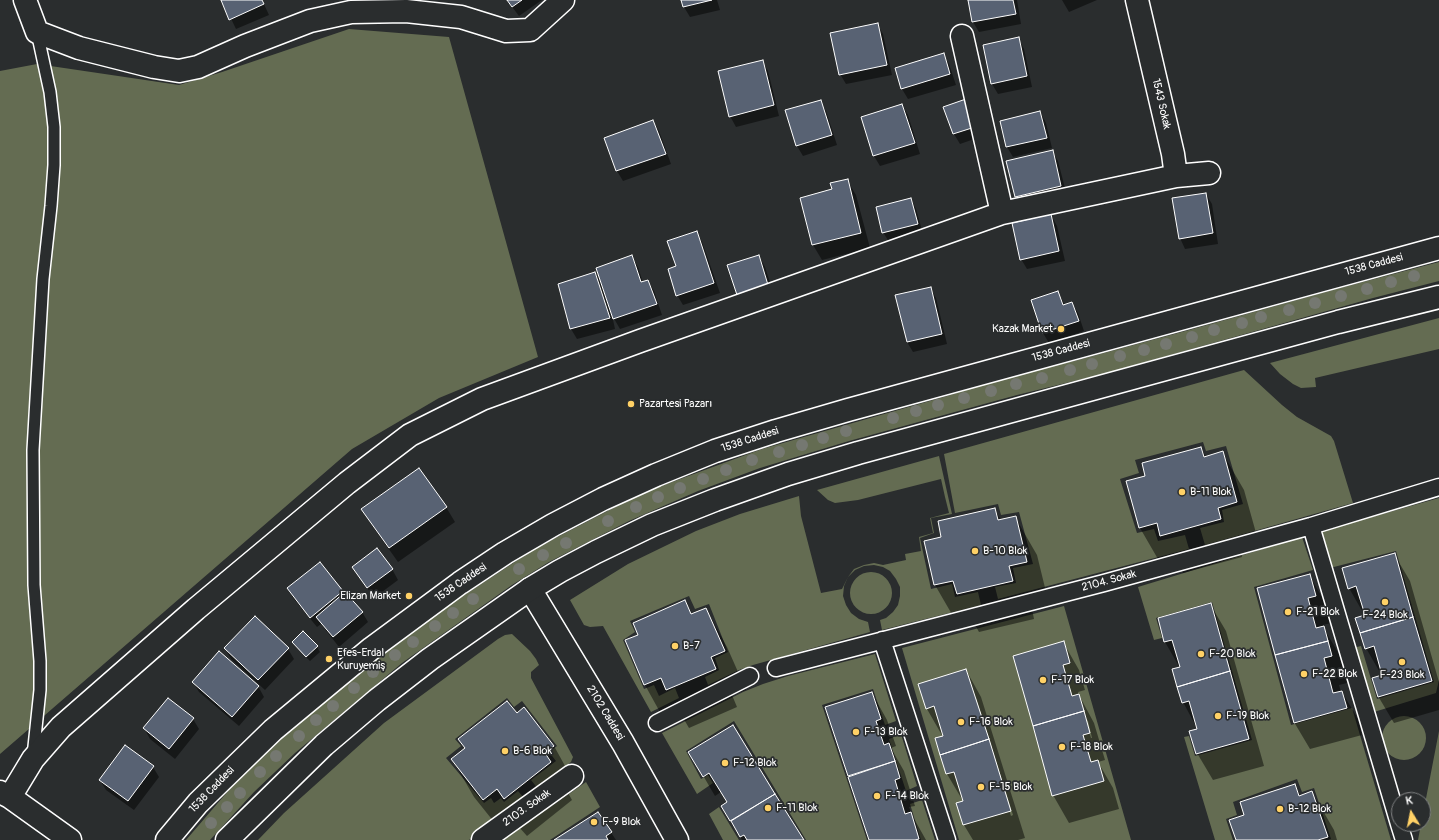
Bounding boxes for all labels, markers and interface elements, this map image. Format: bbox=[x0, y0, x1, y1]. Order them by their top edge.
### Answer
street label: 1543 Sokak bbox=[1149, 77, 1173, 131]
street label: 1538 Caddesi bbox=[1344, 251, 1404, 279]
place label: Kazak Market bbox=[992, 322, 1053, 336]
marker: Kazak Market bbox=[1056, 324, 1066, 334]
street label: 1538 Caddesi bbox=[1031, 337, 1091, 365]
place label: Pazartesi Pazarı bbox=[639, 397, 712, 411]
marker: Pazartesi Pazarı bbox=[626, 399, 636, 409]
street label: 1538 Caddesi bbox=[720, 425, 780, 455]
place label: B-11 Blok bbox=[1190, 485, 1231, 499]
marker: B-11 Blok bbox=[1177, 487, 1187, 497]
place label: B-10 Blok bbox=[983, 544, 1027, 558]
marker: B-10 Blok bbox=[970, 546, 980, 556]
street label: 1538 Caddesi bbox=[433, 561, 489, 605]
street label: 2104. Sokak bbox=[1080, 567, 1138, 595]
place label: Elizan Market bbox=[340, 589, 401, 603]
marker: Elizan Market bbox=[404, 591, 414, 601]
marker: F-24 Blok bbox=[1380, 597, 1390, 607]
place label: F-21 Blok bbox=[1296, 605, 1339, 619]
marker: F-21 Blok bbox=[1283, 607, 1293, 617]
place label: F-24 Blok bbox=[1362, 608, 1408, 622]
place label: B-7 bbox=[683, 639, 700, 653]
marker: B-7 bbox=[670, 641, 680, 651]
place label: Efes-Erdal Kuruyemiş bbox=[337, 646, 385, 672]
place label: F-20 Blok bbox=[1209, 647, 1256, 661]
marker: F-20 Blok bbox=[1196, 649, 1206, 659]
marker: Efes-Erdal Kuruyemiş bbox=[324, 654, 334, 664]
marker: F-23 Blok bbox=[1397, 657, 1407, 667]
place label: F-22 Blok bbox=[1312, 667, 1357, 681]
place label: F-23 Blok bbox=[1380, 668, 1424, 682]
marker: F-22 Blok bbox=[1299, 669, 1309, 679]
place label: F-17 Blok bbox=[1051, 673, 1094, 687]
marker: F-17 Blok bbox=[1038, 675, 1048, 685]
street label: 2102 Caddesi bbox=[583, 683, 627, 743]
place label: F-19 Blok bbox=[1226, 709, 1269, 723]
marker: F-19 Blok bbox=[1213, 711, 1223, 721]
place label: F-16 Blok bbox=[969, 715, 1013, 729]
marker: F-16 Blok bbox=[956, 717, 966, 727]
place label: F-13 Blok bbox=[864, 725, 907, 739]
marker: F-13 Blok bbox=[851, 727, 861, 737]
place label: F-18 Blok bbox=[1070, 740, 1113, 754]
marker: F-18 Blok bbox=[1057, 742, 1067, 752]
place label: B-6 Blok bbox=[513, 744, 552, 758]
marker: B-6 Blok bbox=[500, 746, 510, 756]
place label: F-12 Blok bbox=[733, 756, 776, 770]
marker: F-12 Blok bbox=[720, 758, 730, 768]
street label: 1538 Caddesi bbox=[187, 764, 237, 816]
place label: F-15 Blok bbox=[989, 780, 1032, 794]
marker: F-15 Blok bbox=[976, 782, 986, 792]
street label: 2103. Sokak bbox=[500, 787, 554, 829]
place label: F-14 Blok bbox=[885, 789, 929, 803]
marker: F-14 Blok bbox=[872, 791, 882, 801]
north arrow bbox=[1391, 792, 1431, 832]
text: K bbox=[1405, 794, 1413, 808]
place label: F-11 Blok bbox=[776, 801, 818, 815]
place label: B-12 Blok bbox=[1288, 802, 1331, 816]
marker: F-11 Blok bbox=[763, 803, 773, 813]
marker: B-12 Blok bbox=[1275, 804, 1285, 814]
place label: F-9 Blok bbox=[602, 815, 641, 829]
marker: F-9 Blok bbox=[589, 817, 599, 827]

